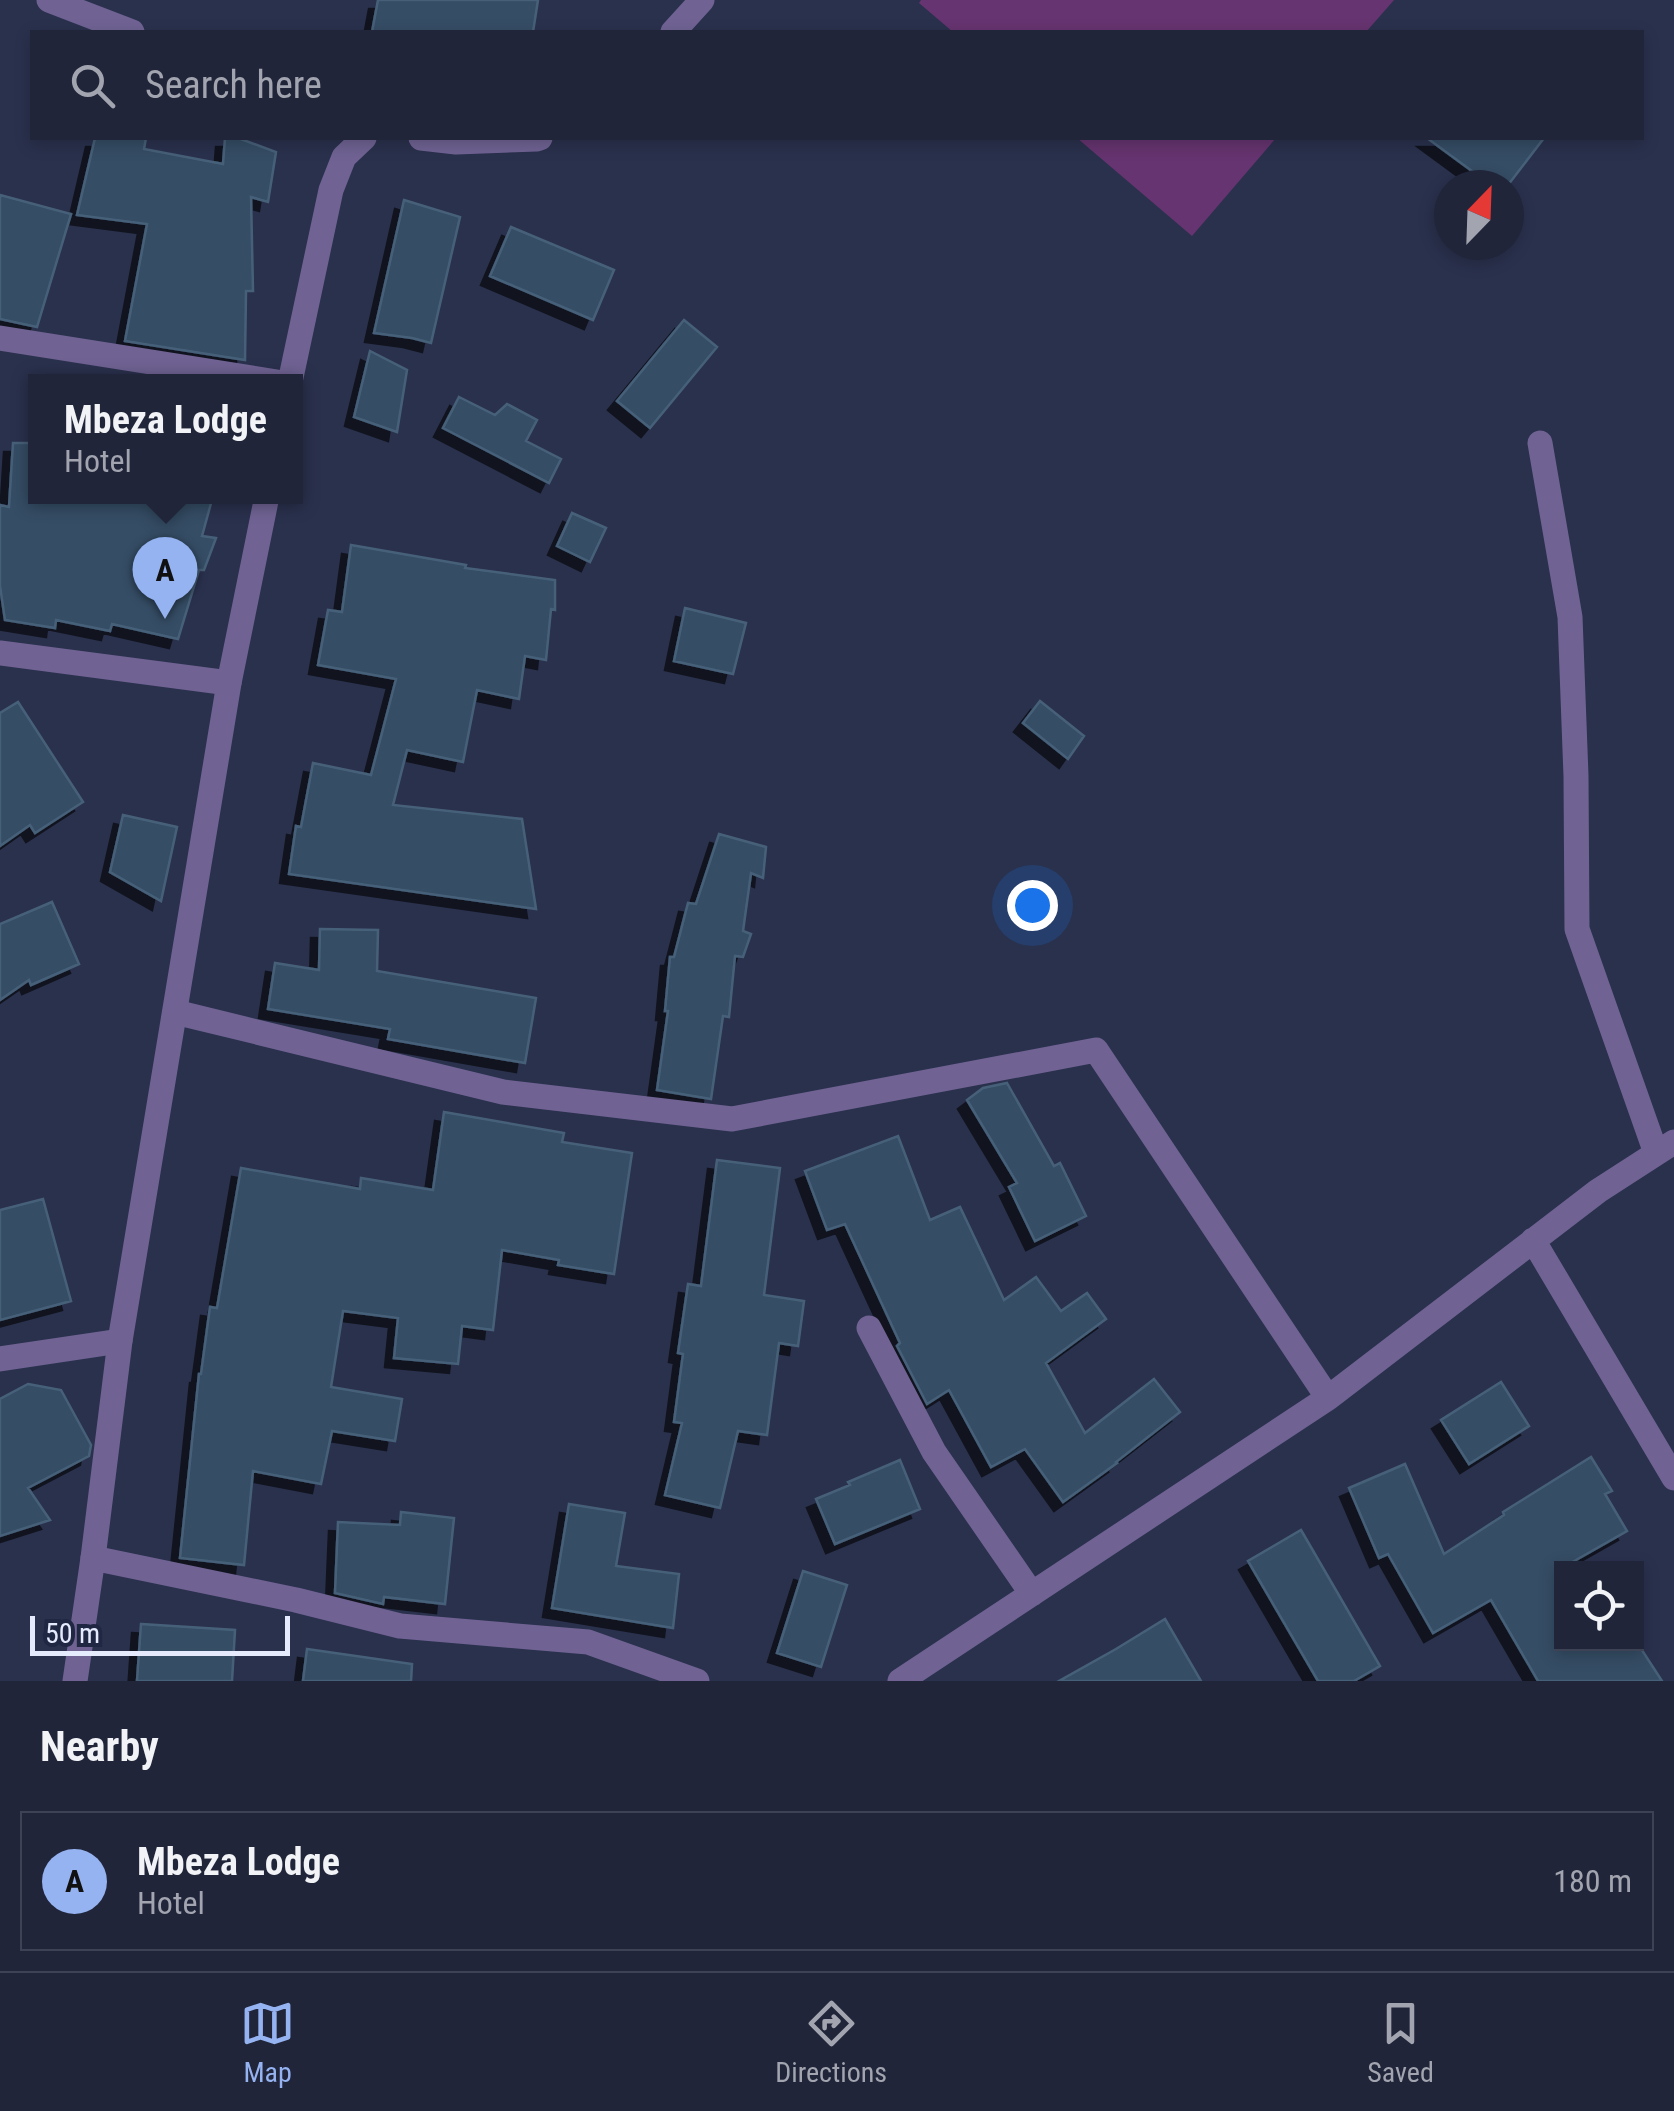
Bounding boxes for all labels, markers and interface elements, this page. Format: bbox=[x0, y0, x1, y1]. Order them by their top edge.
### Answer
search box bbox=[30, 30, 1644, 140]
icon: search bbox=[65, 58, 120, 113]
text: Search here bbox=[145, 63, 322, 107]
north arrow bbox=[1434, 170, 1524, 260]
popup bbox=[28, 374, 303, 504]
text: Mbeza Lodge bbox=[64, 398, 267, 442]
text: Hotel bbox=[64, 442, 132, 480]
pin: A bbox=[132, 536, 198, 619]
your location bbox=[1007, 880, 1058, 931]
map controls bbox=[1554, 1561, 1644, 1651]
button: locate bbox=[1554, 1561, 1644, 1651]
scale bar bbox=[30, 1611, 290, 1656]
text: 50 m bbox=[45, 1617, 100, 1650]
text: Nearby bbox=[40, 1722, 159, 1771]
text: Mbeza Lodge bbox=[137, 1840, 340, 1884]
text: A bbox=[65, 1862, 84, 1900]
text: 180 m bbox=[1553, 1862, 1632, 1900]
text: Hotel bbox=[137, 1884, 205, 1922]
tab: Map bbox=[240, 1996, 295, 2089]
tab: Directions bbox=[775, 1996, 887, 2089]
tab: Saved bbox=[1367, 1996, 1434, 2089]

